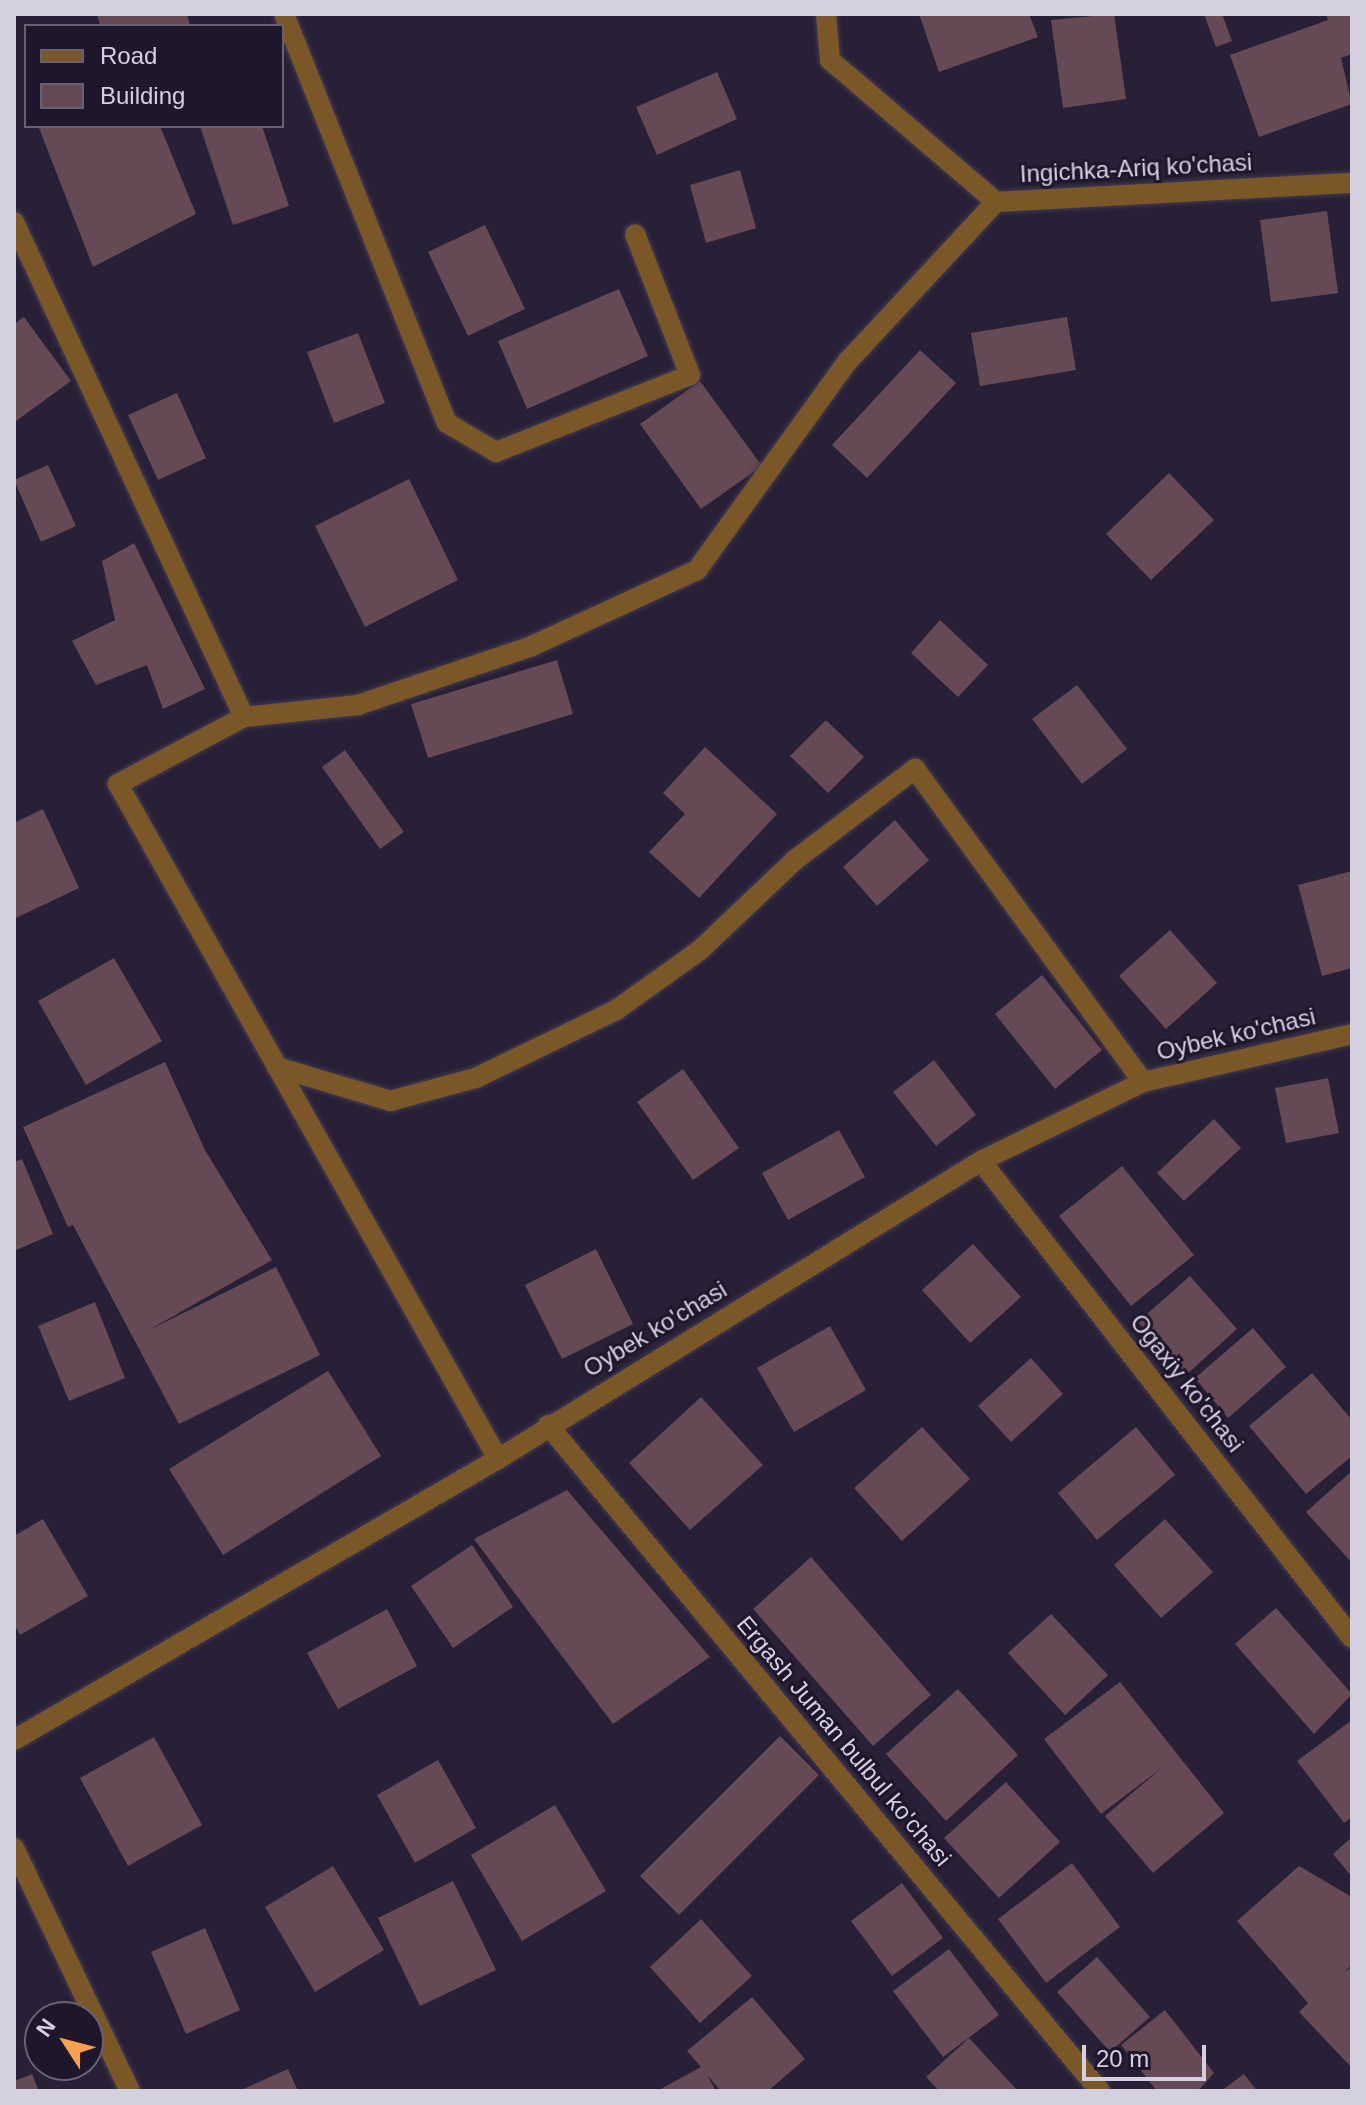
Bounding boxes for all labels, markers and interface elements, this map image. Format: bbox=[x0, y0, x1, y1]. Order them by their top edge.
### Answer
legend bbox=[24, 24, 284, 128]
text: Road bbox=[100, 42, 157, 69]
text: Building bbox=[100, 82, 185, 109]
street label: Ingichka-Ariq ko'chasi bbox=[1019, 148, 1253, 188]
street label: Oybek ko'chasi bbox=[1154, 1002, 1318, 1066]
street label: Oybek ko'chasi bbox=[578, 1275, 732, 1383]
street label: Ogaxiy ko'chasi bbox=[1124, 1308, 1250, 1458]
street label: Ergash Juman bulbul ko'chasi bbox=[731, 1610, 957, 1872]
north arrow bbox=[24, 2001, 104, 2081]
text: N bbox=[31, 2014, 61, 2042]
scale bar bbox=[1086, 2029, 1210, 2079]
text: 20 m bbox=[1096, 2045, 1149, 2072]

